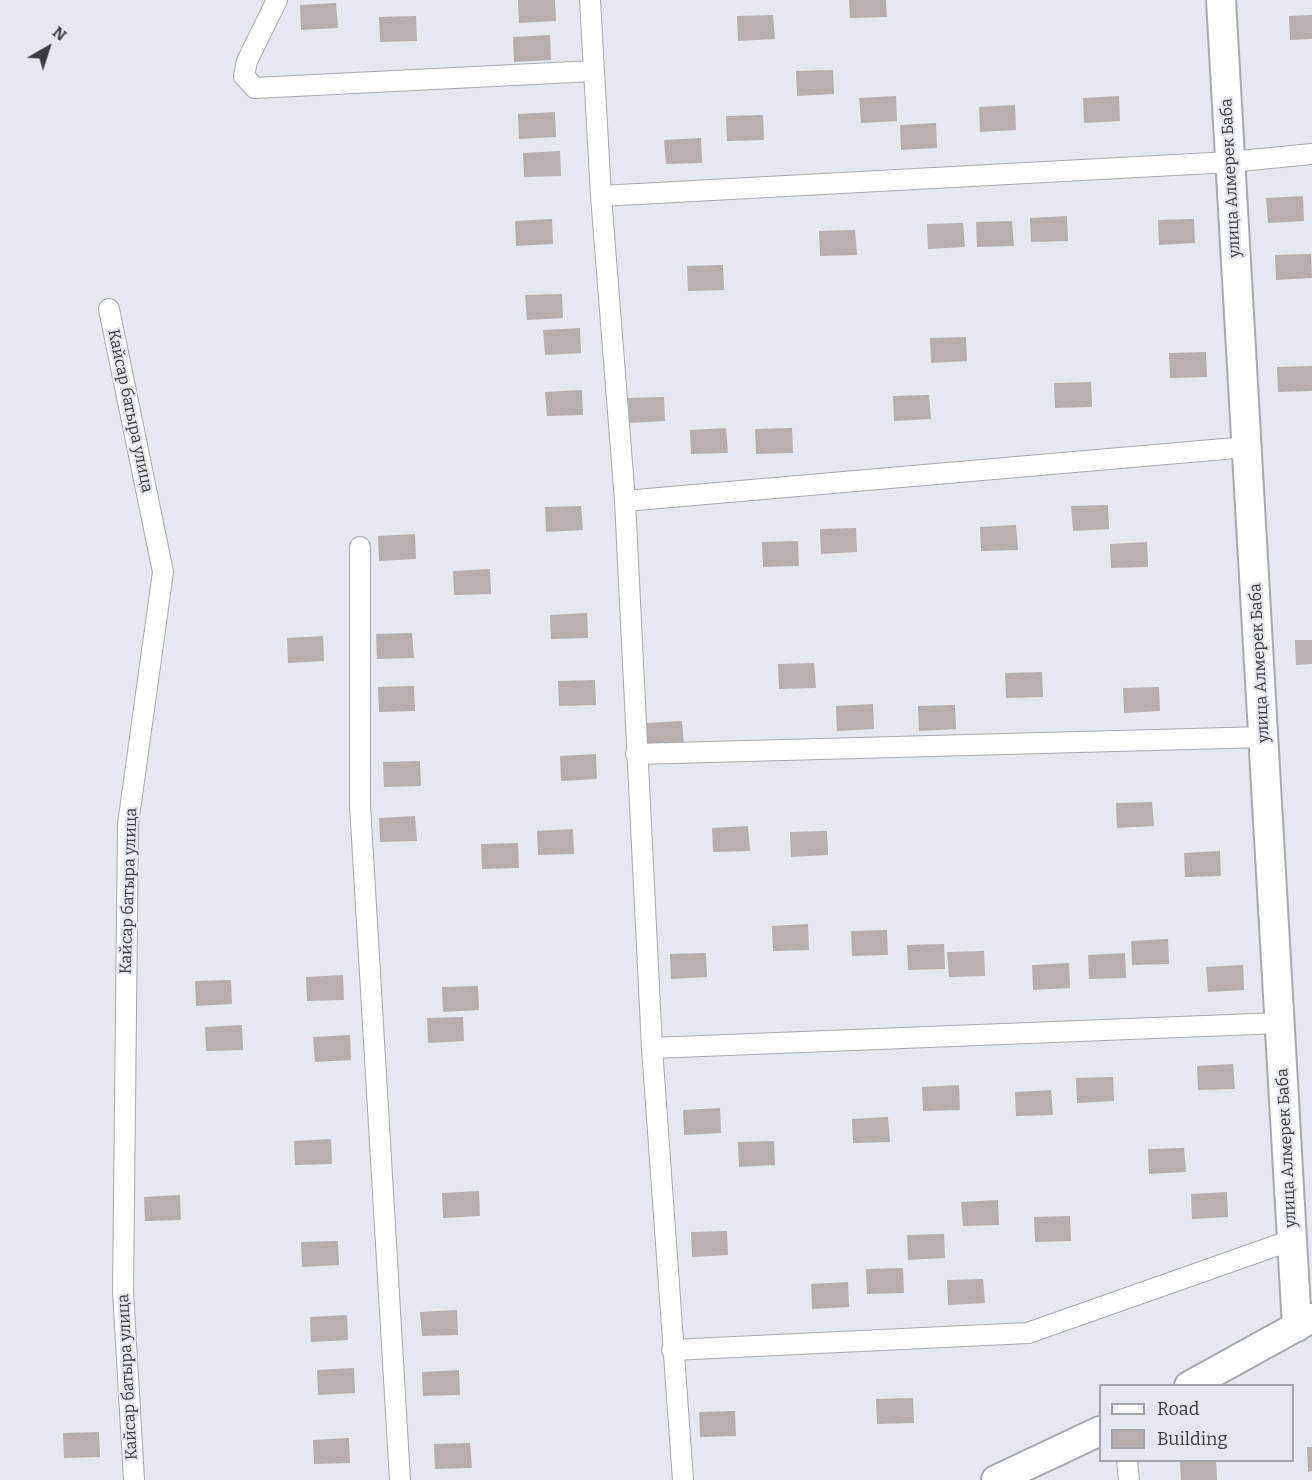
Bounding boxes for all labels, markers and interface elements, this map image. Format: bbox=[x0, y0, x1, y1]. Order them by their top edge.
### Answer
north arrow bbox=[18, 18, 78, 78]
text: N bbox=[49, 22, 70, 45]
street label: улица Алмерек Баба bbox=[1217, 98, 1245, 258]
street label: Кайсар батыра улица bbox=[103, 328, 157, 494]
street label: улица Алмерек Баба bbox=[1246, 583, 1274, 743]
street label: Кайсар батыра улица bbox=[117, 808, 141, 974]
street label: улица Алмерек Баба bbox=[1273, 1068, 1301, 1228]
street label: Кайсар батыра улица bbox=[114, 1293, 142, 1461]
legend bbox=[1099, 1384, 1294, 1462]
text: Road bbox=[1157, 1398, 1199, 1420]
text: Building bbox=[1157, 1428, 1228, 1450]

